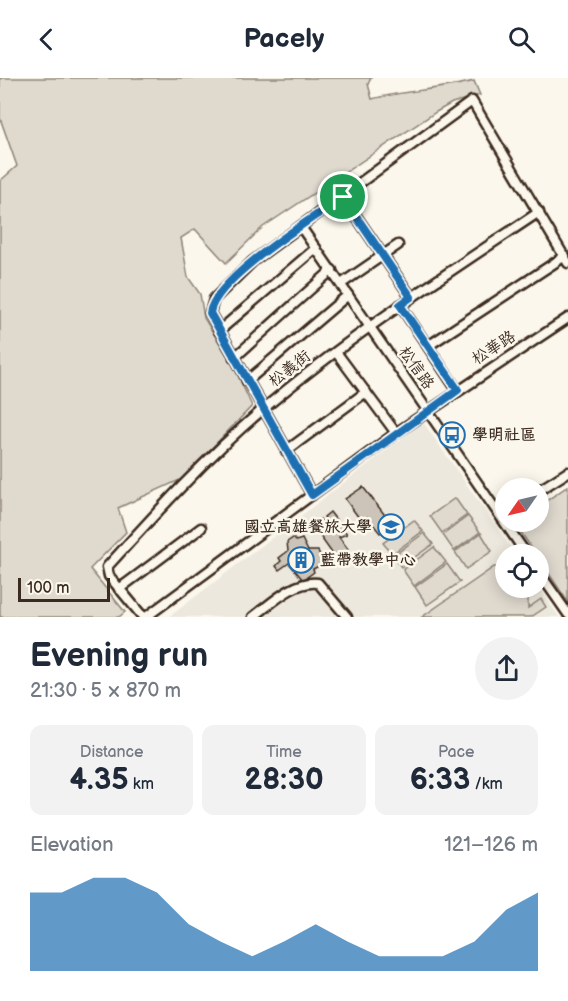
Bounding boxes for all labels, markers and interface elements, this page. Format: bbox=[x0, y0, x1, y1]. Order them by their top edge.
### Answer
icon: back bbox=[30, 23, 63, 56]
text: Pacely bbox=[244, 23, 324, 55]
icon: search bbox=[505, 23, 538, 56]
pin bbox=[317, 171, 368, 222]
icon: arrive bbox=[326, 180, 359, 213]
street label: 松華路 bbox=[469, 327, 519, 369]
street label: 松信路 bbox=[394, 343, 438, 393]
street label: 松義街 bbox=[265, 347, 315, 391]
bus stop icon: 學明社區 bbox=[437, 420, 467, 450]
place label: 學明社區 bbox=[472, 426, 536, 445]
north arrow bbox=[495, 478, 549, 532]
map controls bbox=[495, 478, 549, 598]
school or university icon: 國立高雄餐旅大學 bbox=[376, 512, 406, 542]
place label: 國立高雄餐旅大學 bbox=[244, 518, 372, 537]
button: locate bbox=[495, 544, 549, 598]
building icon: 藍帶教學中心 bbox=[286, 545, 316, 575]
place label: 藍帶教學中心 bbox=[320, 551, 416, 570]
scale bar bbox=[18, 575, 110, 602]
text: 100 m bbox=[27, 579, 70, 598]
text: Evening run bbox=[30, 636, 208, 676]
button: share bbox=[475, 637, 538, 700]
text: 21:30 · 5 × 870 m bbox=[30, 679, 181, 703]
text: Distance bbox=[80, 743, 144, 762]
text: Time bbox=[266, 743, 302, 762]
text: Pace bbox=[438, 743, 475, 762]
text: 4.35 bbox=[69, 762, 129, 798]
text: 28:30 bbox=[244, 762, 324, 798]
text: 6:33 bbox=[410, 762, 470, 798]
text: km bbox=[129, 775, 154, 794]
text: /km bbox=[470, 775, 503, 794]
text: Elevation bbox=[30, 833, 113, 857]
text: 121–126 m bbox=[444, 833, 538, 857]

